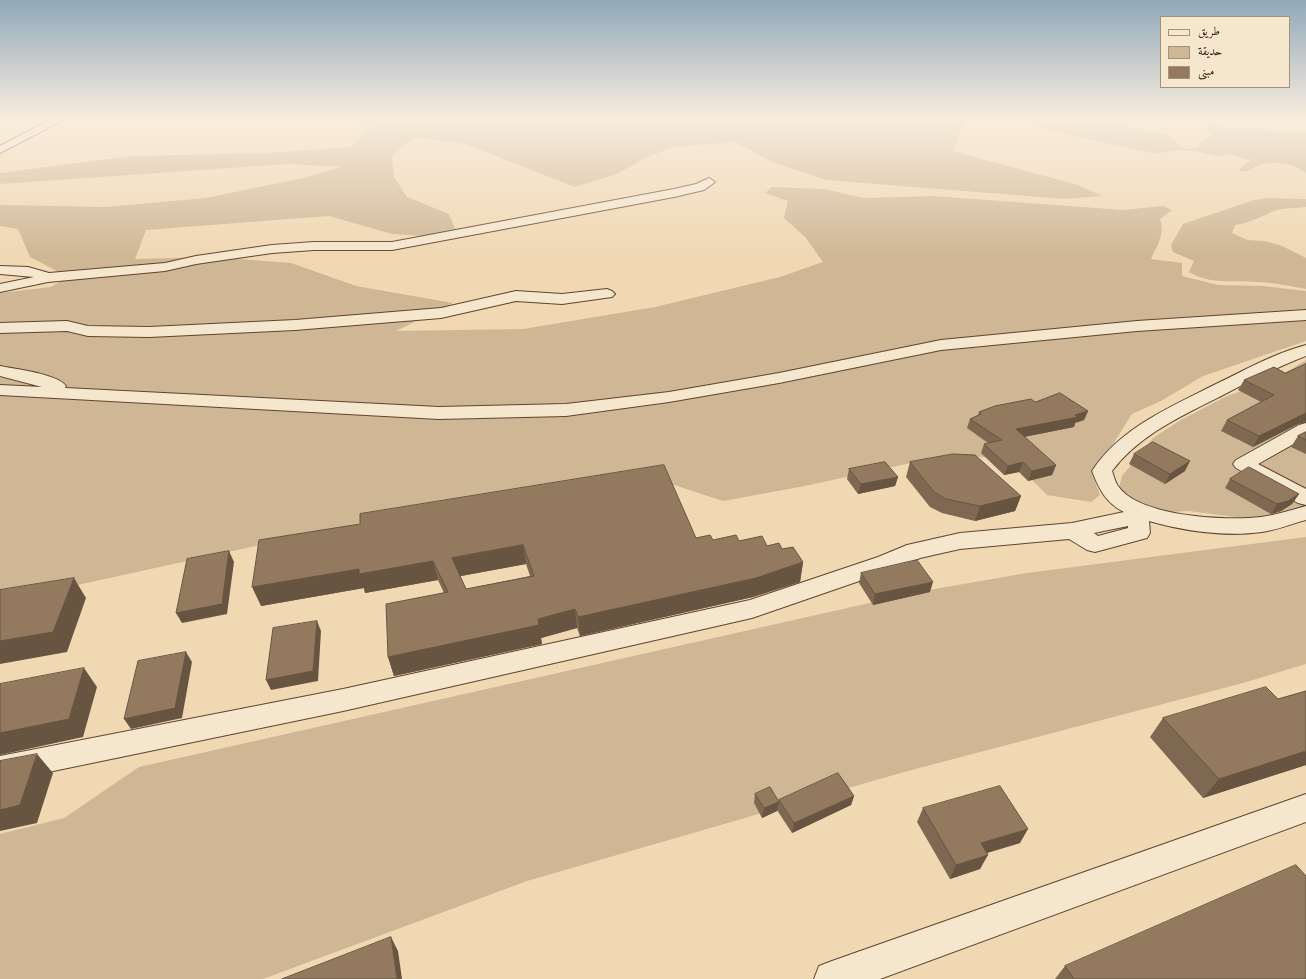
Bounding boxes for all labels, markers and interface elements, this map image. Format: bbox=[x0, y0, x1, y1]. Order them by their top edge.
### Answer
legend bbox=[1160, 16, 1290, 88]
text: طريق bbox=[1198, 23, 1220, 38]
text: حديقة bbox=[1198, 43, 1222, 58]
text: مبنى bbox=[1198, 63, 1214, 78]

